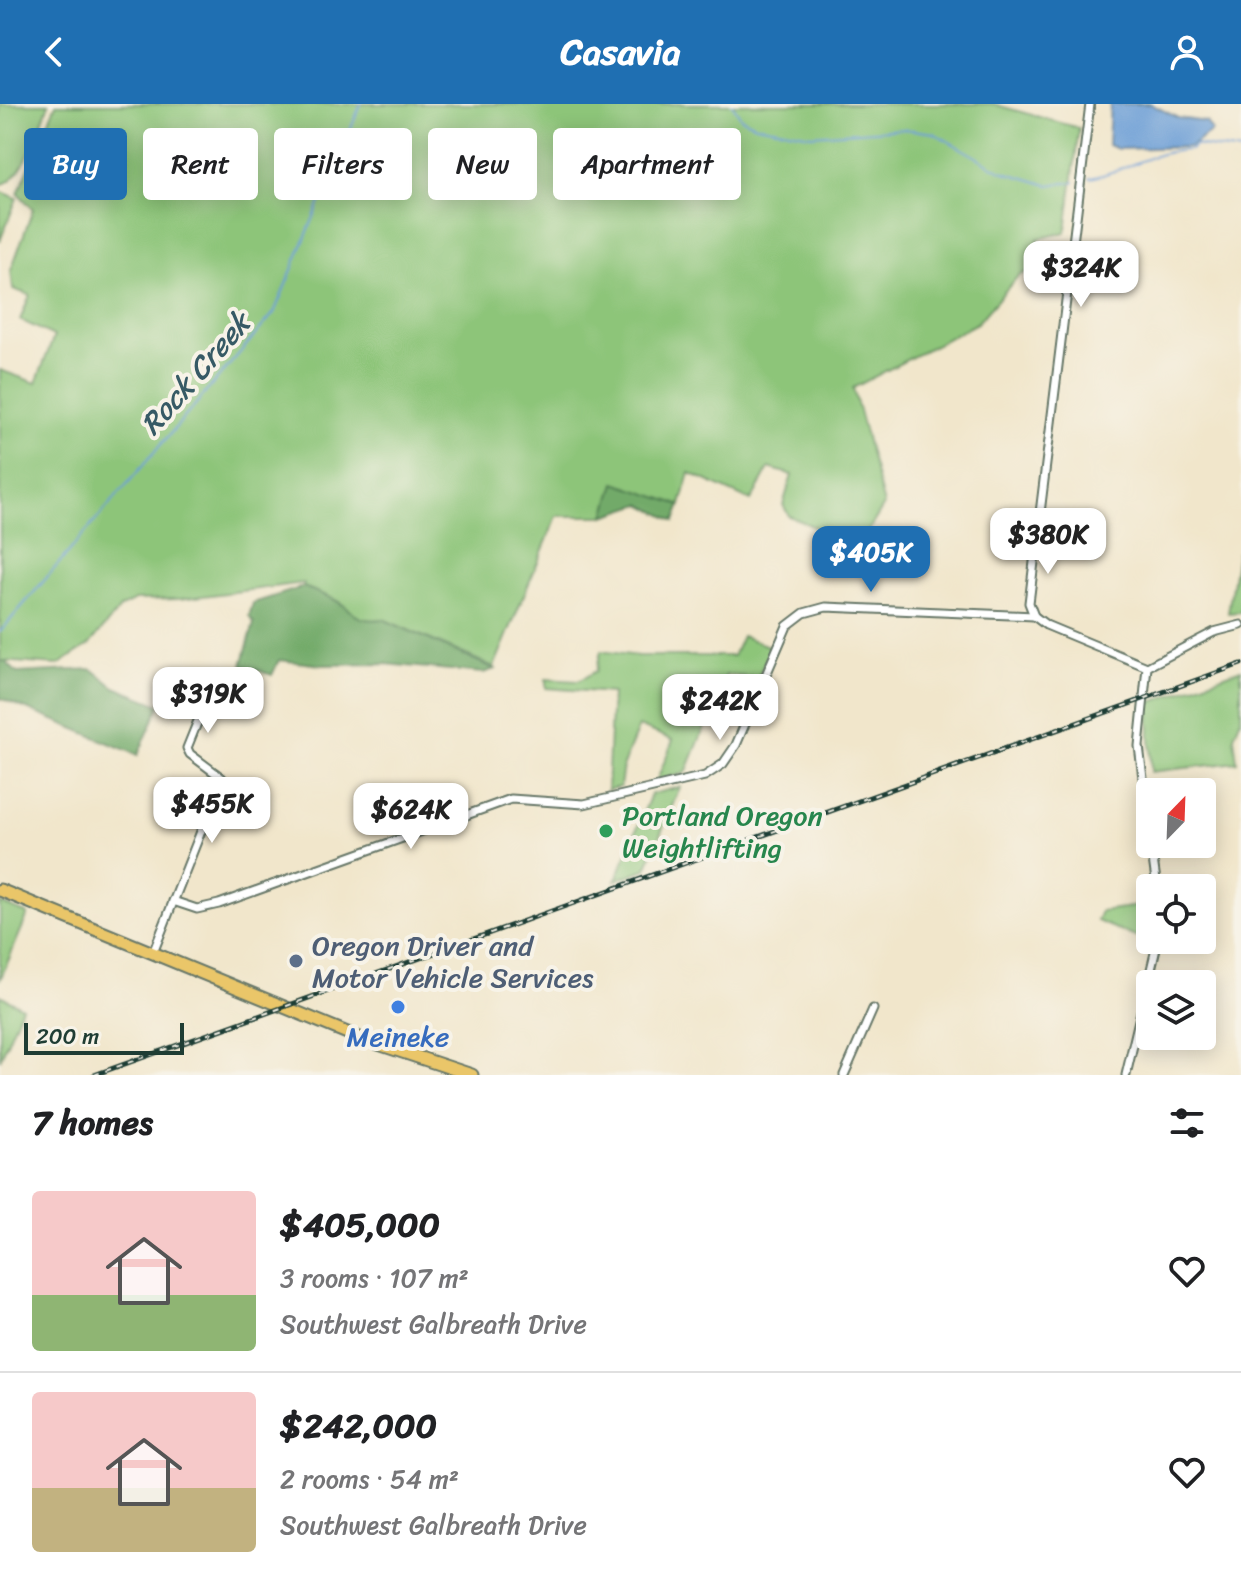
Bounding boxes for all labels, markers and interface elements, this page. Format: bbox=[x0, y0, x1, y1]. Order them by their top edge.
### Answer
text: Casavia bbox=[561, 20, 680, 84]
icon: back bbox=[32, 30, 76, 74]
icon: person bbox=[1165, 30, 1209, 74]
chip: Buy bbox=[24, 128, 127, 200]
chip: Rent bbox=[143, 128, 258, 200]
chip: Filters bbox=[274, 128, 412, 200]
chip: New bbox=[428, 128, 537, 200]
chip: Apartment bbox=[553, 128, 741, 200]
pin: $324K bbox=[1025, 241, 1137, 309]
text: $324K bbox=[1042, 244, 1120, 290]
water label: Rock Creek bbox=[126, 297, 267, 448]
pin: $380K bbox=[992, 508, 1104, 576]
text: $380K bbox=[1008, 511, 1088, 557]
pin: $405K bbox=[815, 526, 927, 594]
text: $405K bbox=[830, 529, 912, 575]
pin: $319K bbox=[152, 667, 264, 735]
text: $319K bbox=[171, 670, 245, 716]
pin: $242K bbox=[664, 674, 776, 742]
text: $242K bbox=[680, 677, 760, 723]
pin: $455K bbox=[156, 777, 268, 845]
north arrow bbox=[1136, 778, 1216, 858]
map controls bbox=[1136, 778, 1216, 1050]
text: $455K bbox=[171, 780, 253, 826]
pin: $624K bbox=[355, 783, 467, 851]
text: $624K bbox=[371, 786, 451, 832]
place label: Portland Oregon Weightlifting bbox=[622, 791, 823, 872]
marker: Portland Oregon Weightlifting bbox=[597, 822, 615, 840]
button: locate bbox=[1136, 874, 1216, 954]
place label: Oregon Driver and Motor Vehicle Services bbox=[312, 921, 594, 1002]
marker: Oregon Driver and Motor Vehicle Services bbox=[287, 952, 305, 970]
button: layers bbox=[1136, 970, 1216, 1050]
marker: Meineke bbox=[389, 998, 407, 1016]
place label: Meineke bbox=[347, 1012, 449, 1061]
text: 200 m bbox=[36, 1017, 99, 1056]
scale bar bbox=[24, 1019, 184, 1055]
text: 7 homes bbox=[32, 1093, 153, 1153]
icon: filters bbox=[1165, 1101, 1209, 1145]
text: $405,000 bbox=[280, 1195, 440, 1255]
icon: home bbox=[96, 1223, 192, 1319]
icon: heart bbox=[1165, 1249, 1209, 1293]
text: 3 rooms · 107 m² bbox=[280, 1255, 469, 1301]
text: Southwest Galbreath Drive bbox=[280, 1301, 587, 1347]
text: $242,000 bbox=[280, 1396, 437, 1456]
icon: home bbox=[96, 1424, 192, 1520]
icon: heart bbox=[1165, 1450, 1209, 1494]
text: 2 rooms · 54 m² bbox=[280, 1456, 459, 1502]
text: Southwest Galbreath Drive bbox=[280, 1502, 587, 1548]

